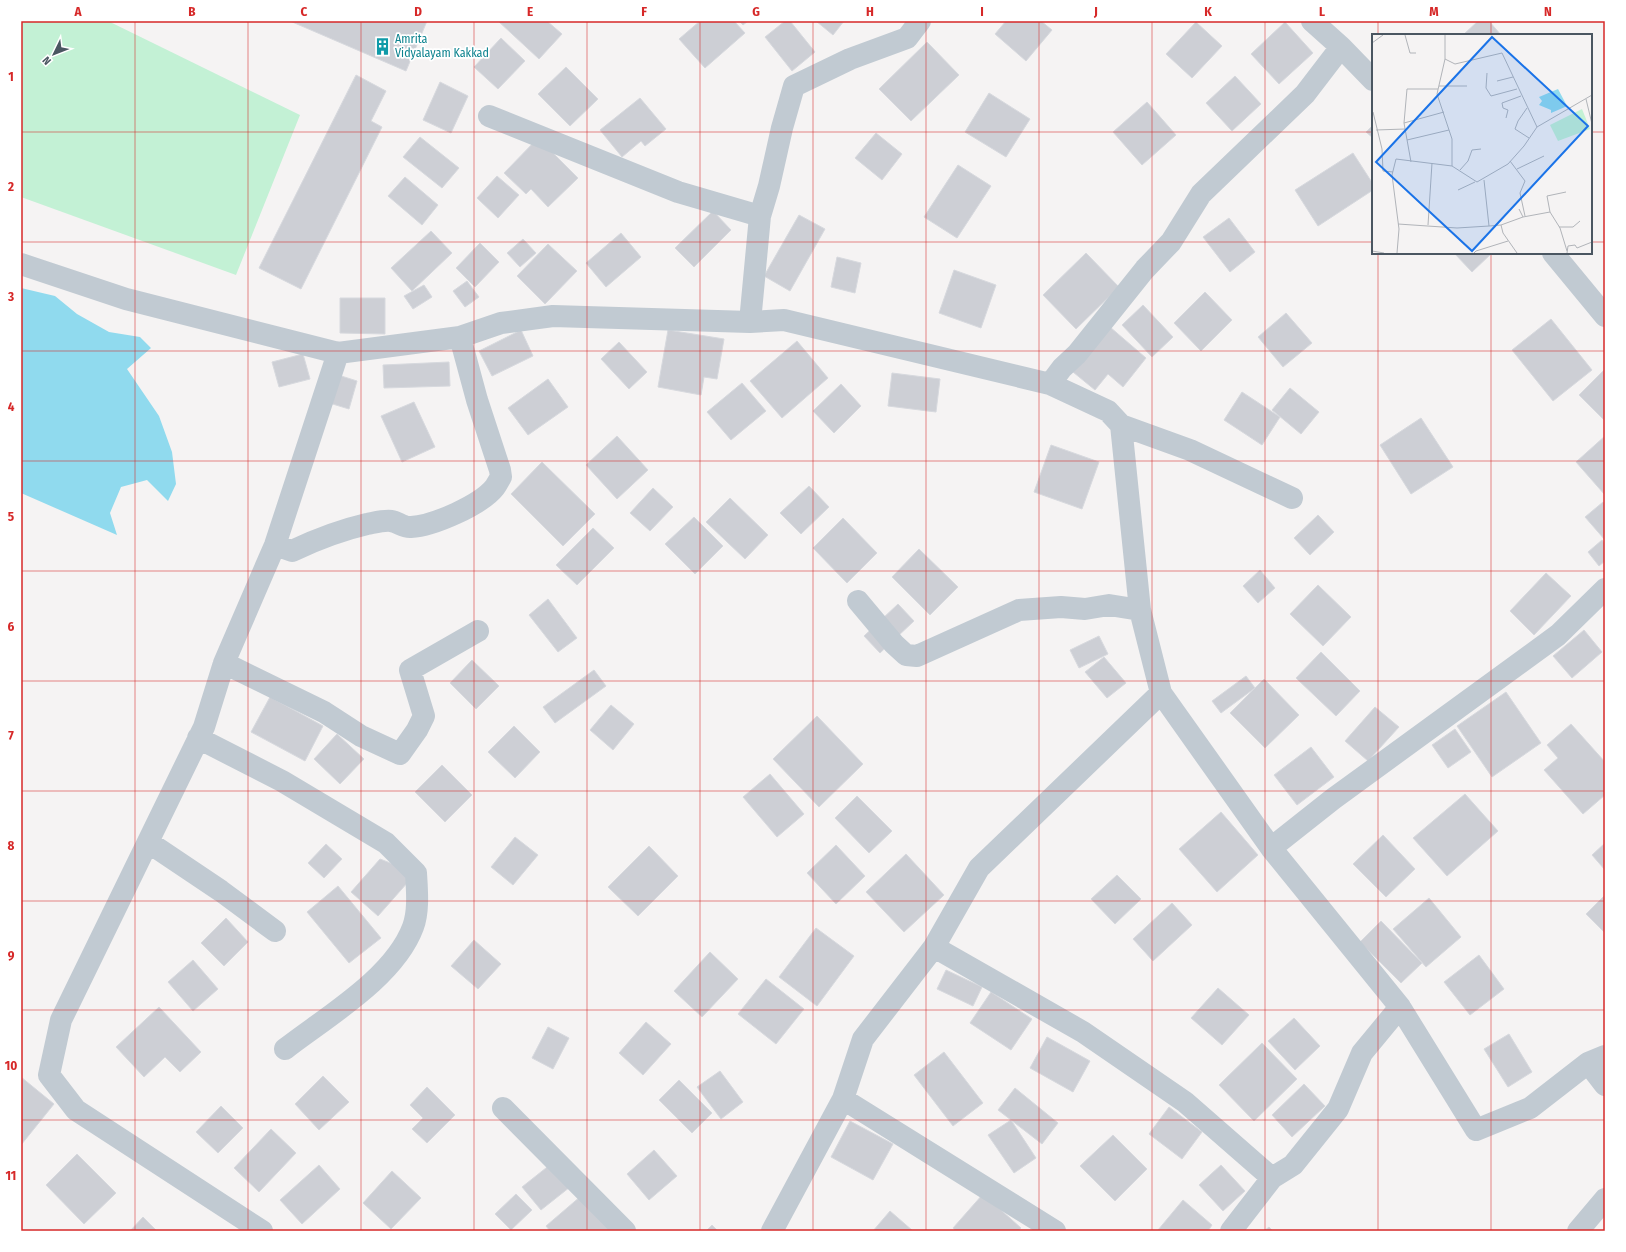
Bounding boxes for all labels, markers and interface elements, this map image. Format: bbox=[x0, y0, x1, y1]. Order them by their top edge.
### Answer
text: A bbox=[73, 4, 82, 19]
text: B bbox=[188, 4, 196, 19]
text: C bbox=[301, 4, 308, 19]
text: D bbox=[414, 4, 422, 19]
text: E bbox=[527, 4, 533, 19]
text: F bbox=[641, 4, 647, 19]
text: G bbox=[752, 4, 760, 19]
text: H bbox=[866, 4, 874, 19]
text: I bbox=[980, 4, 984, 19]
text: J bbox=[1093, 4, 1098, 19]
text: K bbox=[1204, 4, 1212, 19]
text: L bbox=[1319, 4, 1325, 19]
text: M bbox=[1429, 4, 1439, 19]
text: N bbox=[1544, 4, 1552, 19]
place label: Amrita Vidyalayam Kakkad bbox=[395, 32, 489, 60]
north arrow bbox=[34, 34, 74, 74]
inset map bbox=[1372, 34, 1592, 254]
building icon: Amrita Vidyalayam Kakkad bbox=[372, 36, 392, 56]
text: N bbox=[40, 54, 54, 67]
text: 1 bbox=[8, 69, 14, 84]
text: 2 bbox=[7, 179, 14, 194]
text: 3 bbox=[7, 289, 14, 304]
text: 4 bbox=[8, 399, 15, 414]
text: 5 bbox=[8, 509, 14, 524]
text: 6 bbox=[8, 619, 15, 634]
text: 7 bbox=[8, 728, 14, 743]
text: 8 bbox=[8, 838, 15, 853]
text: 9 bbox=[8, 948, 15, 963]
text: 10 bbox=[5, 1058, 17, 1073]
text: 11 bbox=[6, 1168, 16, 1183]

